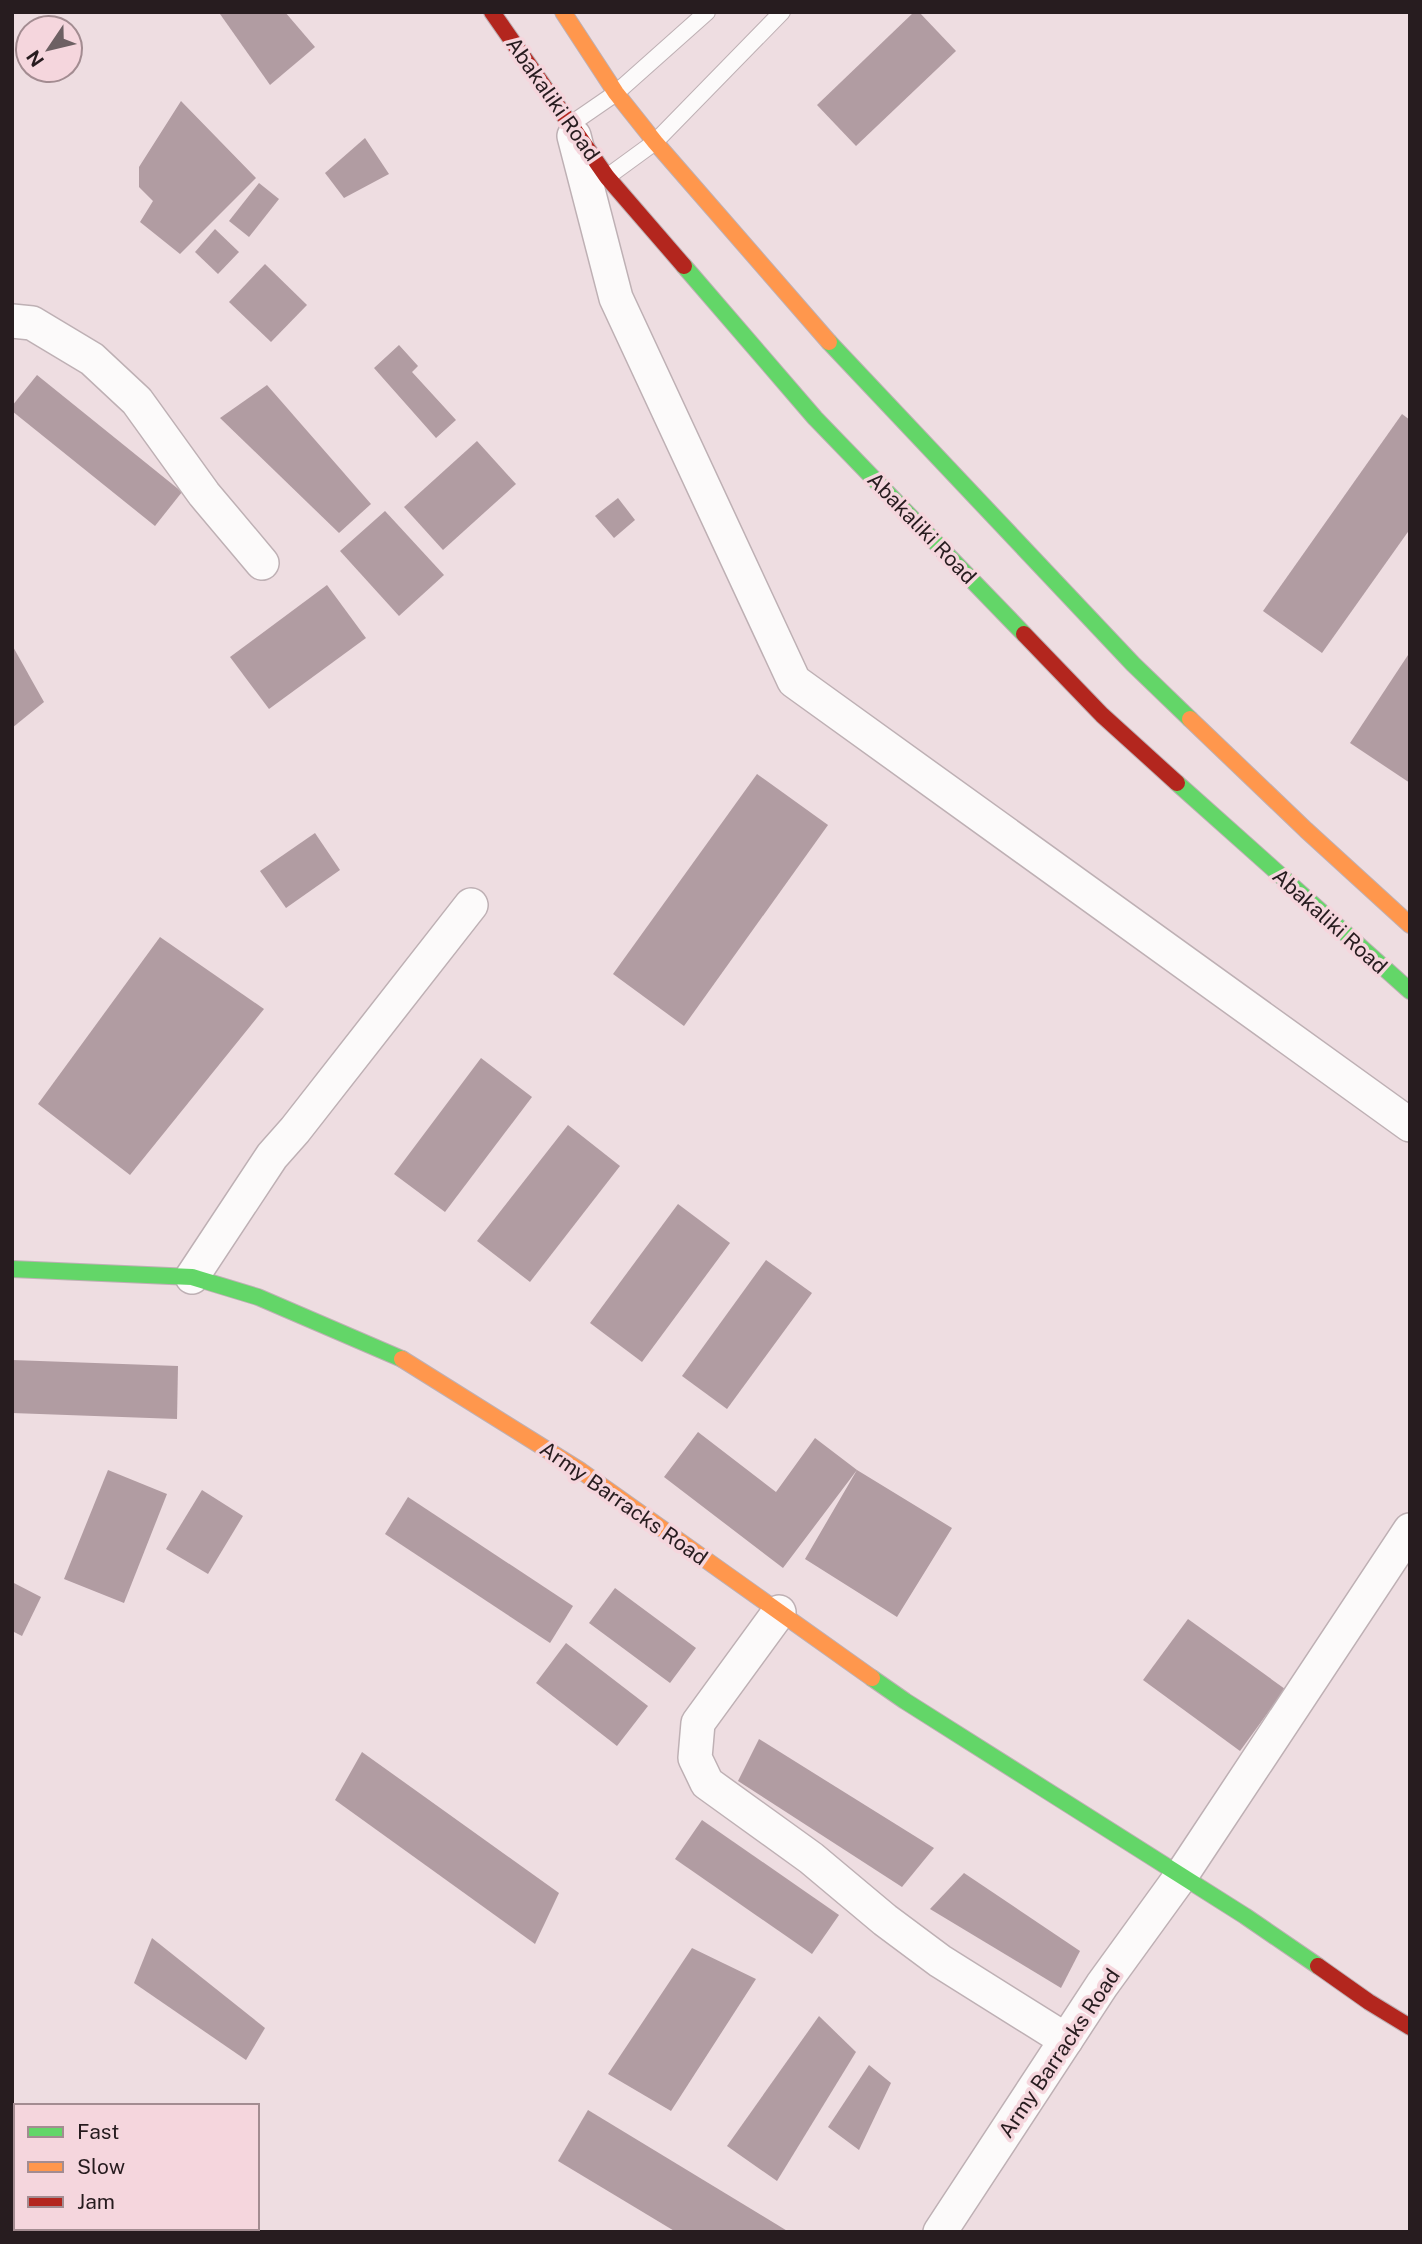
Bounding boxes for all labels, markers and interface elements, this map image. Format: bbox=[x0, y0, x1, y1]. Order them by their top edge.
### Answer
north arrow bbox=[14, 14, 84, 84]
street label: Abakaliki Road bbox=[501, 32, 605, 166]
text: N bbox=[22, 46, 48, 71]
street label: Abakaliki Road bbox=[862, 467, 982, 589]
street label: Abakaliki Road bbox=[1268, 863, 1392, 979]
street label: Army Barracks Road bbox=[535, 1436, 713, 1570]
street label: Army Barracks Road bbox=[993, 1964, 1125, 2142]
legend bbox=[14, 2104, 259, 2230]
text: Fast bbox=[77, 2119, 119, 2144]
text: Slow bbox=[77, 2154, 125, 2179]
text: Jam bbox=[77, 2189, 115, 2214]

